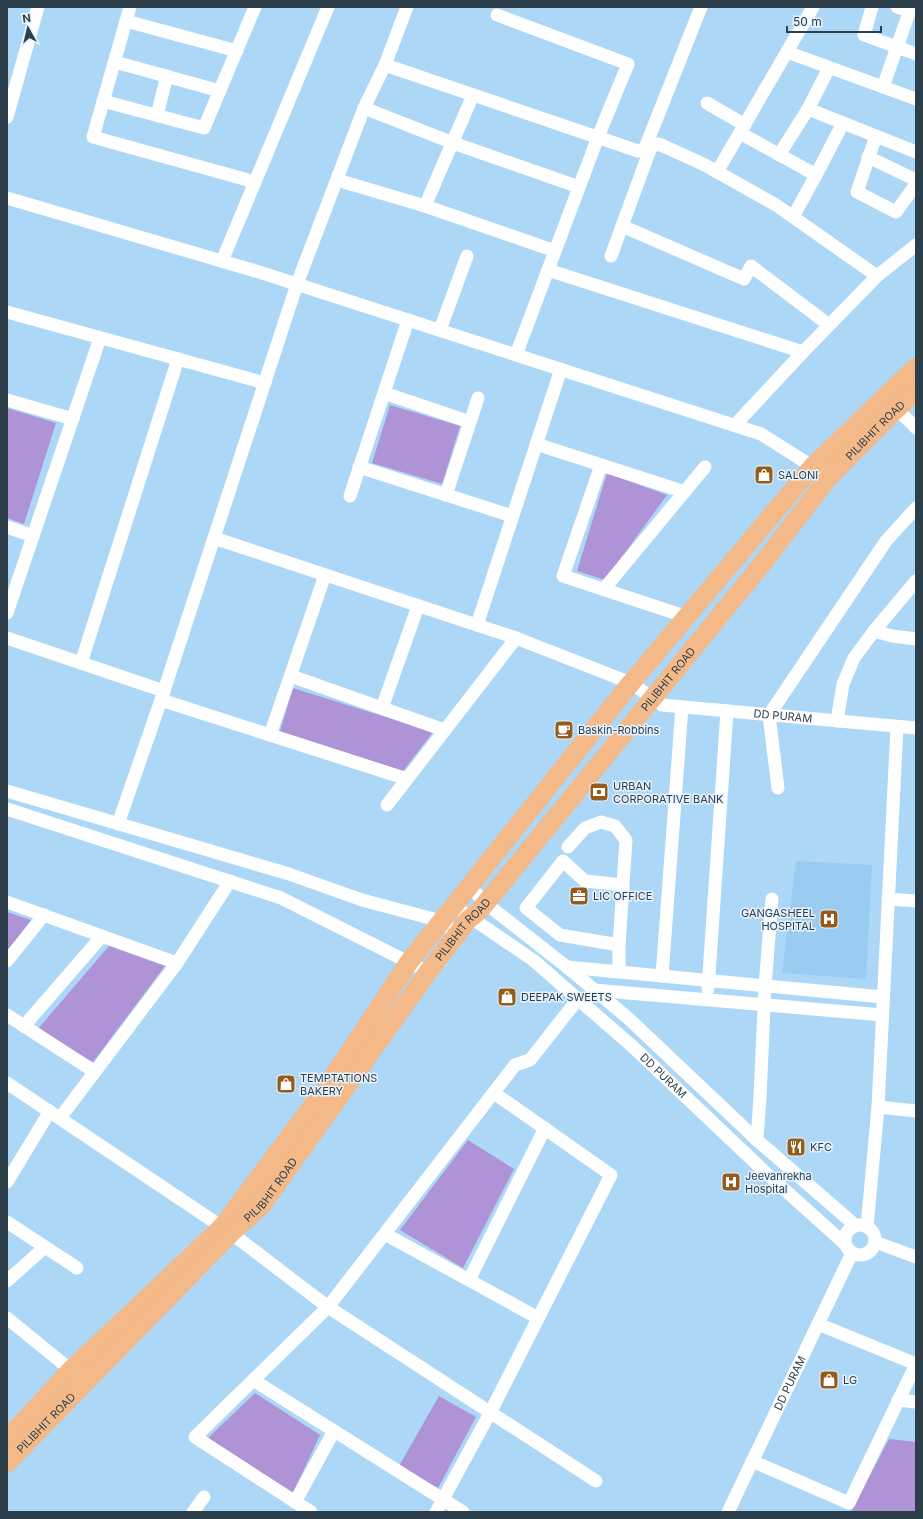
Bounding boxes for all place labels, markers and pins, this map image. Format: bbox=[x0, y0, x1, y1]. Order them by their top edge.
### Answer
shop icon: SALONI bbox=[753, 464, 775, 486]
place label: SALONI bbox=[778, 468, 818, 482]
cafe icon: Baskin-Robbins bbox=[553, 719, 575, 741]
place label: Baskin-Robbins bbox=[578, 723, 660, 737]
place label: URBAN CORPORATIVE BANK bbox=[613, 779, 724, 806]
bank icon: URBAN CORPORATIVE BANK bbox=[588, 781, 610, 803]
office icon: LIC OFFICE bbox=[568, 885, 590, 907]
place label: LIC OFFICE bbox=[593, 889, 652, 903]
place label: GANGASHEEL HOSPITAL bbox=[741, 906, 815, 933]
hospital icon: GANGASHEEL HOSPITAL bbox=[818, 908, 840, 930]
shop icon: DEEPAK SWEETS bbox=[496, 986, 518, 1008]
place label: DEEPAK SWEETS bbox=[521, 990, 612, 1004]
place label: TEMPTATIONS BAKERY bbox=[300, 1071, 377, 1098]
shop icon: TEMPTATIONS BAKERY bbox=[275, 1073, 297, 1095]
restaurant icon: KFC bbox=[785, 1136, 807, 1158]
place label: KFC bbox=[810, 1140, 832, 1154]
place label: Jeevanrekha Hospital bbox=[745, 1169, 812, 1196]
hospital icon: Jeevanrekha Hospital bbox=[720, 1171, 742, 1193]
shop icon: LG bbox=[818, 1369, 840, 1391]
place label: LG bbox=[843, 1373, 857, 1387]

